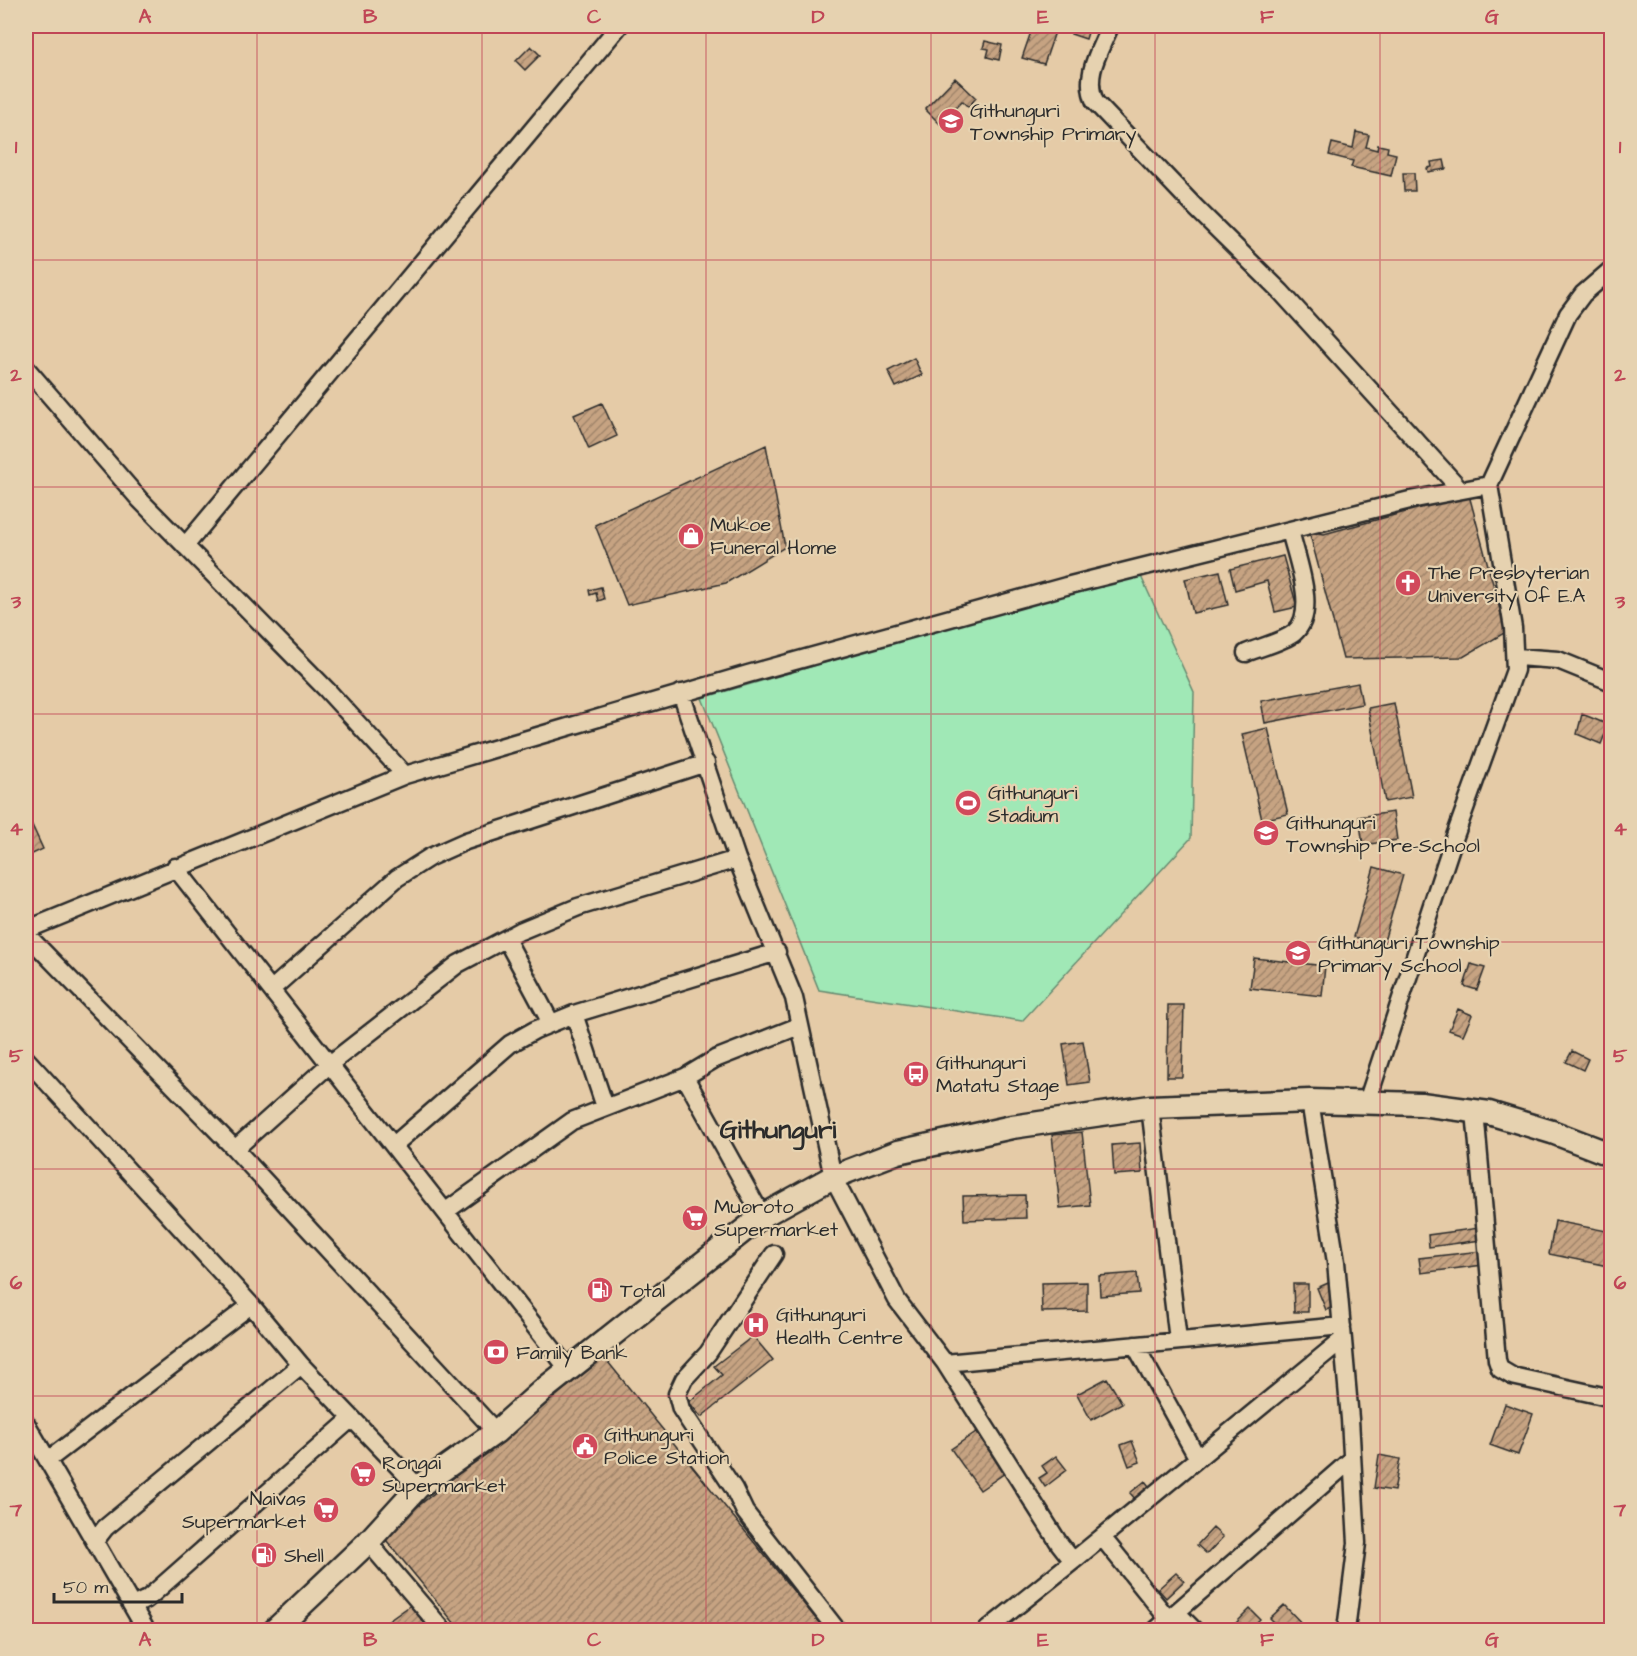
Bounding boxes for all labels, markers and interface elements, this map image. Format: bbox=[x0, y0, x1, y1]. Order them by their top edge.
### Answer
text: A bbox=[139, 3, 152, 31]
text: B bbox=[363, 3, 378, 31]
text: C bbox=[587, 3, 602, 31]
text: D bbox=[812, 3, 825, 31]
text: E bbox=[1037, 3, 1049, 31]
text: F bbox=[1260, 3, 1275, 31]
text: G bbox=[1485, 3, 1499, 31]
place label: Githunguri Township Primary bbox=[970, 97, 1137, 149]
school or university icon: Githunguri Township Primary bbox=[936, 106, 966, 136]
text: 1 bbox=[15, 133, 18, 161]
text: 1 bbox=[1619, 133, 1622, 161]
text: 2 bbox=[9, 361, 22, 389]
text: 2 bbox=[1613, 361, 1626, 389]
place label: Mukoe Funeral Home bbox=[710, 511, 837, 562]
shop icon: Mukoe Funeral Home bbox=[676, 521, 706, 551]
place label: The Presbyterian University Of E.A bbox=[1428, 559, 1589, 611]
church icon: The Presbyterian University Of E.A bbox=[1393, 568, 1423, 598]
text: 3 bbox=[10, 588, 22, 616]
text: 3 bbox=[1614, 588, 1626, 616]
place label: Githunguri Stadium bbox=[988, 779, 1078, 830]
sports icon: Githunguri Stadium bbox=[953, 788, 983, 818]
place label: Githunguri Township Pre-School bbox=[1286, 809, 1480, 860]
text: 4 bbox=[9, 815, 23, 843]
text: 4 bbox=[1613, 815, 1627, 843]
school or university icon: Githunguri Township Pre-School bbox=[1251, 818, 1281, 848]
place label: Githunguri Township Primary School bbox=[1318, 929, 1500, 981]
school or university icon: Githunguri Township Primary School bbox=[1283, 938, 1313, 968]
text: 5 bbox=[9, 1042, 24, 1070]
text: 5 bbox=[1613, 1042, 1628, 1070]
place label: Githunguri Matatu Stage bbox=[936, 1049, 1060, 1101]
bus stop icon: Githunguri Matatu Stage bbox=[901, 1059, 931, 1089]
district label: Githunguri bbox=[720, 1112, 836, 1151]
place label: Muoroto Supermarket bbox=[714, 1193, 838, 1244]
supermarket icon: Muoroto Supermarket bbox=[680, 1203, 710, 1233]
text: 6 bbox=[10, 1269, 23, 1297]
text: 6 bbox=[1614, 1269, 1627, 1297]
fuel station icon: Total bbox=[585, 1275, 615, 1305]
place label: Total bbox=[620, 1277, 665, 1305]
place label: Githunguri Health Centre bbox=[776, 1301, 903, 1352]
hospital icon: Githunguri Health Centre bbox=[741, 1310, 771, 1340]
bank icon: Family Bank bbox=[481, 1337, 511, 1367]
place label: Family Bank bbox=[516, 1339, 627, 1368]
place label: Githunguri Police Station bbox=[604, 1421, 729, 1472]
public building icon: Githunguri Police Station bbox=[570, 1431, 600, 1461]
place label: Rongai Supermarket bbox=[382, 1449, 506, 1500]
supermarket icon: Rongai Supermarket bbox=[348, 1459, 378, 1489]
place label: Naivas Supermarket bbox=[182, 1485, 306, 1536]
supermarket icon: Naivas Supermarket bbox=[311, 1495, 341, 1525]
text: 7 bbox=[9, 1496, 23, 1524]
text: 7 bbox=[1613, 1496, 1627, 1524]
fuel station icon: Shell bbox=[249, 1540, 279, 1570]
place label: Shell bbox=[284, 1542, 324, 1570]
scale bar bbox=[54, 1566, 182, 1604]
text: 50 m bbox=[63, 1575, 108, 1600]
text: A bbox=[139, 1626, 152, 1654]
text: B bbox=[363, 1626, 378, 1654]
text: C bbox=[587, 1626, 602, 1654]
text: D bbox=[812, 1626, 825, 1654]
text: E bbox=[1037, 1626, 1049, 1654]
text: F bbox=[1260, 1626, 1275, 1654]
text: G bbox=[1485, 1626, 1499, 1654]

